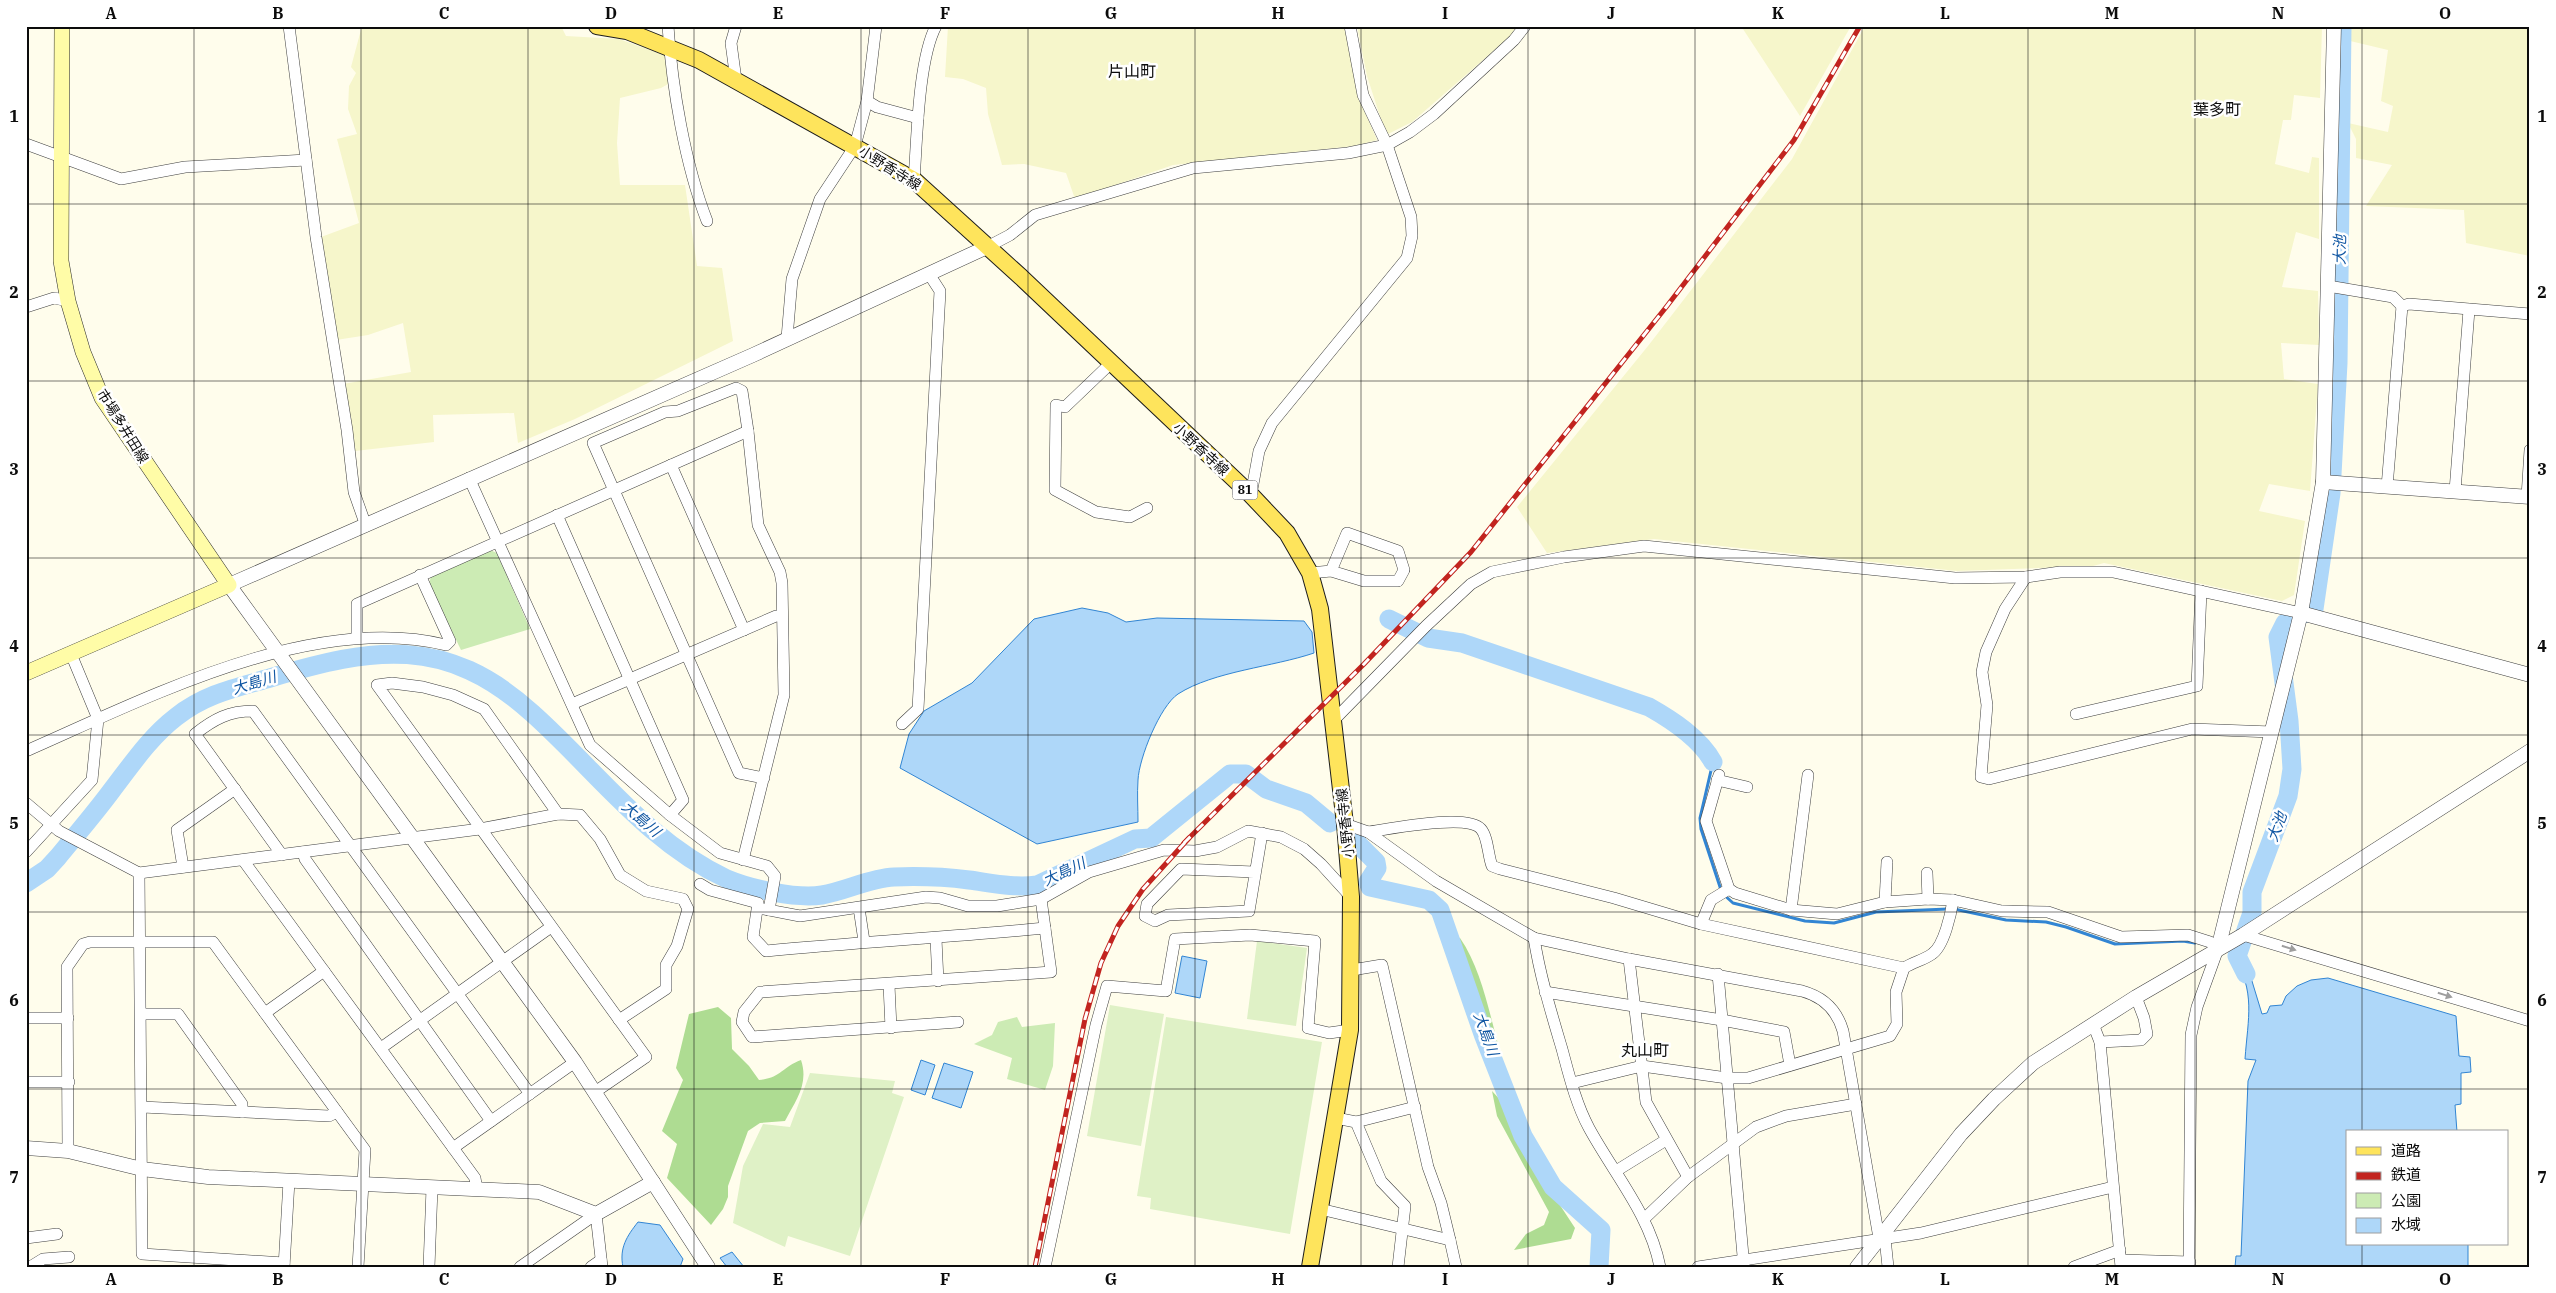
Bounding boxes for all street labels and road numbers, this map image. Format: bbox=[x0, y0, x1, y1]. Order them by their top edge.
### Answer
street label: 小野香寺線 bbox=[856, 142, 924, 194]
street label: 市場多井田線 bbox=[93, 386, 153, 466]
street label: 小野香寺線 bbox=[1169, 419, 1233, 479]
road number: 81 bbox=[1232, 480, 1258, 500]
street label: 小野香寺線 bbox=[1332, 787, 1358, 859]

